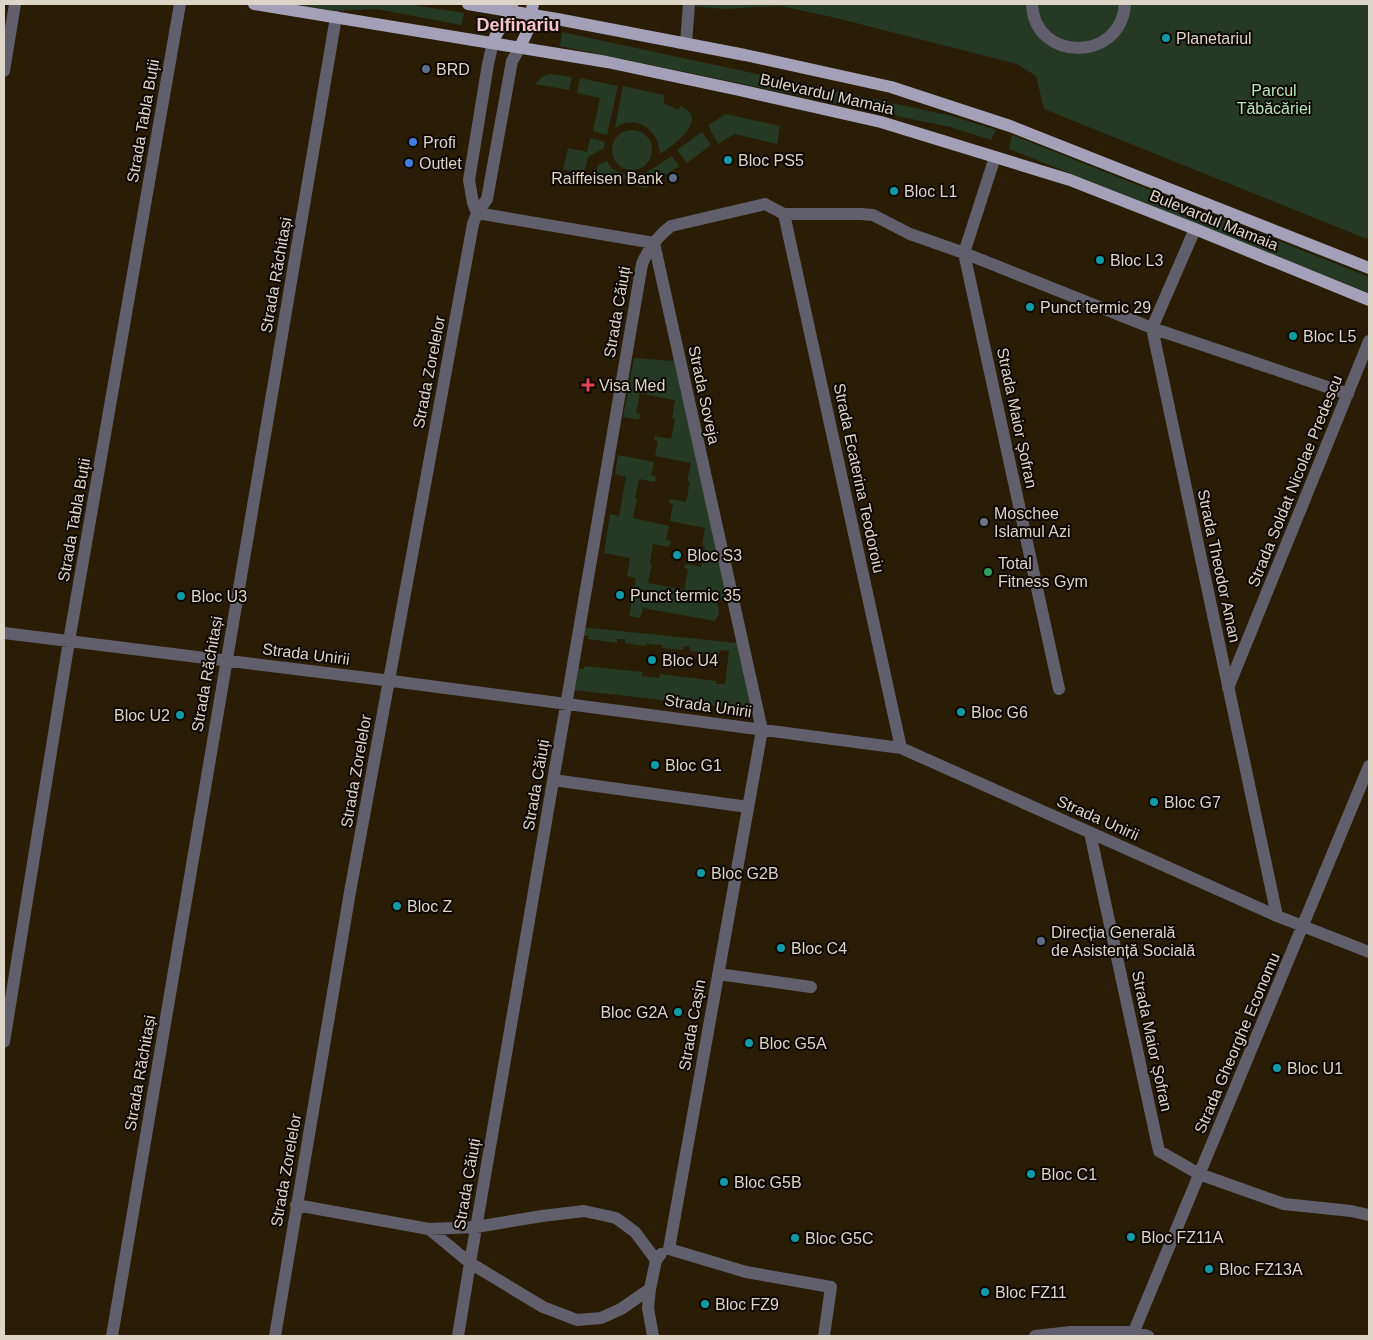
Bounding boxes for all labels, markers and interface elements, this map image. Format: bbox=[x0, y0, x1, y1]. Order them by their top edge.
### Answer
district label: Delfinariu bbox=[476, 15, 560, 35]
place label: Planetariul bbox=[1176, 30, 1252, 47]
marker: Planetariul bbox=[1160, 32, 1172, 44]
street label: Strada Tabla Buții bbox=[124, 58, 162, 184]
place label: BRD bbox=[436, 61, 470, 78]
marker: BRD bbox=[420, 63, 432, 75]
street label: Bulevardul Mamaia bbox=[758, 70, 896, 118]
park label: Parcul Tăbăcăriei bbox=[1237, 82, 1311, 117]
place label: Profi bbox=[423, 134, 456, 151]
marker: Profi bbox=[407, 136, 419, 148]
place label: Bloc PS5 bbox=[738, 152, 804, 169]
marker: Bloc PS5 bbox=[722, 154, 734, 166]
place label: Outlet bbox=[419, 155, 462, 172]
marker: Outlet bbox=[403, 157, 415, 169]
place label: Raiffeisen Bank bbox=[551, 170, 664, 187]
marker: Raiffeisen Bank bbox=[667, 172, 679, 184]
place label: Bloc L1 bbox=[904, 183, 957, 200]
marker: Bloc L1 bbox=[888, 185, 900, 197]
street label: Bulevardul Mamaia bbox=[1147, 186, 1281, 254]
street label: Strada Răchitași bbox=[257, 216, 295, 334]
place label: Bloc L3 bbox=[1110, 252, 1163, 269]
marker: Bloc L3 bbox=[1094, 254, 1106, 266]
street label: Strada Căiuți bbox=[601, 265, 633, 359]
place label: Punct termic 29 bbox=[1040, 299, 1151, 316]
marker: Punct termic 29 bbox=[1024, 301, 1036, 313]
street label: Strada Zorelelor bbox=[410, 313, 448, 430]
place label: Bloc L5 bbox=[1303, 328, 1356, 345]
marker: Bloc L5 bbox=[1287, 330, 1299, 342]
street label: Strada Soveja bbox=[685, 344, 723, 446]
street label: Strada Maior Șofran bbox=[994, 346, 1040, 490]
street label: Strada Soldat Nicolae Predescu bbox=[1245, 373, 1345, 589]
place label: Visa Med bbox=[599, 377, 665, 394]
marker: Visa Med bbox=[581, 378, 595, 392]
street label: Strada Ecaterina Teodoroiu bbox=[831, 382, 887, 574]
street label: Strada Tabla Buții bbox=[55, 457, 93, 583]
street label: Strada Theodor Aman bbox=[1194, 488, 1244, 644]
place label: Moschee Islamul Azi bbox=[994, 505, 1070, 540]
marker: Moschee Islamul Azi bbox=[978, 516, 990, 528]
place label: Bloc S3 bbox=[687, 547, 742, 564]
marker: Bloc S3 bbox=[671, 549, 683, 561]
place label: Total Fitness Gym bbox=[998, 555, 1088, 590]
marker: Total Fitness Gym bbox=[982, 566, 994, 578]
place label: Punct termic 35 bbox=[630, 587, 741, 604]
place label: Bloc U3 bbox=[191, 588, 247, 605]
marker: Punct termic 35 bbox=[614, 589, 626, 601]
marker: Bloc U3 bbox=[175, 590, 187, 602]
street label: Strada Răchitași bbox=[188, 615, 226, 733]
street label: Strada Unirii bbox=[261, 640, 351, 668]
place label: Bloc U4 bbox=[662, 652, 718, 669]
marker: Bloc U4 bbox=[646, 654, 658, 666]
street label: Strada Unirii bbox=[663, 691, 753, 721]
place label: Bloc G6 bbox=[971, 704, 1028, 721]
marker: Bloc G6 bbox=[955, 706, 967, 718]
place label: Bloc U2 bbox=[114, 707, 170, 724]
marker: Bloc U2 bbox=[174, 709, 186, 721]
street label: Strada Zorelelor bbox=[338, 712, 374, 829]
street label: Strada Căiuți bbox=[520, 738, 552, 832]
place label: Bloc G1 bbox=[665, 757, 722, 774]
marker: Bloc G1 bbox=[649, 759, 661, 771]
street label: Strada Unirii bbox=[1054, 792, 1142, 844]
place label: Bloc G7 bbox=[1164, 794, 1221, 811]
marker: Bloc G7 bbox=[1148, 796, 1160, 808]
place label: Bloc G2B bbox=[711, 865, 779, 882]
marker: Bloc G2B bbox=[695, 867, 707, 879]
place label: Bloc Z bbox=[407, 898, 453, 915]
marker: Bloc Z bbox=[391, 900, 403, 912]
place label: Direcția Generală de Asistență Socială bbox=[1051, 924, 1195, 959]
marker: Direcția Generală de Asistență Socială bbox=[1035, 935, 1047, 947]
place label: Bloc C4 bbox=[791, 940, 847, 957]
marker: Bloc C4 bbox=[775, 942, 787, 954]
street label: Strada Gheorghe Economu bbox=[1191, 950, 1283, 1136]
street label: Strada Maior Șofran bbox=[1129, 969, 1175, 1113]
street label: Strada Cașin bbox=[676, 978, 708, 1072]
place label: Bloc G2A bbox=[600, 1004, 668, 1021]
marker: Bloc G2A bbox=[672, 1006, 684, 1018]
street label: Strada Răchitași bbox=[121, 1014, 159, 1132]
place label: Bloc G5A bbox=[759, 1035, 827, 1052]
marker: Bloc G5A bbox=[743, 1037, 755, 1049]
place label: Bloc U1 bbox=[1287, 1060, 1343, 1077]
marker: Bloc U1 bbox=[1271, 1062, 1283, 1074]
street label: Strada Zorelelor bbox=[268, 1111, 304, 1228]
street label: Strada Căiuți bbox=[451, 1137, 483, 1231]
place label: Bloc C1 bbox=[1041, 1166, 1097, 1183]
marker: Bloc C1 bbox=[1025, 1168, 1037, 1180]
place label: Bloc G5B bbox=[734, 1174, 802, 1191]
marker: Bloc G5B bbox=[718, 1176, 730, 1188]
place label: Bloc FZ11A bbox=[1141, 1229, 1224, 1246]
place label: Bloc G5C bbox=[805, 1230, 873, 1247]
marker: Bloc FZ11A bbox=[1125, 1231, 1137, 1243]
marker: Bloc G5C bbox=[789, 1232, 801, 1244]
place label: Bloc FZ13A bbox=[1219, 1261, 1303, 1278]
marker: Bloc FZ13A bbox=[1203, 1263, 1215, 1275]
place label: Bloc FZ11 bbox=[995, 1284, 1067, 1301]
marker: Bloc FZ11 bbox=[979, 1286, 991, 1298]
place label: Bloc FZ9 bbox=[715, 1296, 779, 1313]
marker: Bloc FZ9 bbox=[699, 1298, 711, 1310]

